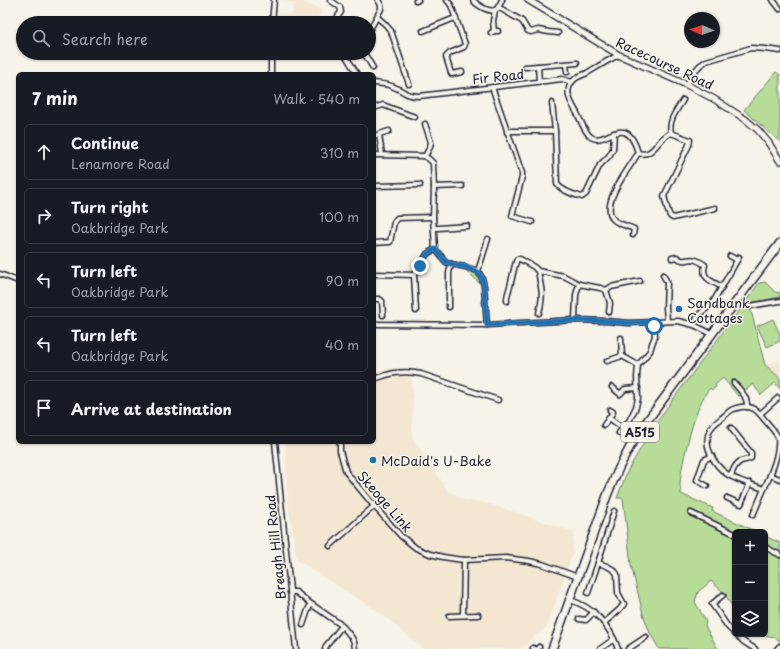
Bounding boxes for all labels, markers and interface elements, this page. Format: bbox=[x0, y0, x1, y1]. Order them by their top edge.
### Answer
north arrow bbox=[684, 12, 720, 48]
search box bbox=[16, 16, 376, 60]
icon: search bbox=[30, 27, 52, 49]
text: Search here bbox=[62, 27, 148, 50]
street label: Racecourse Road bbox=[613, 32, 717, 94]
street label: Fir Road bbox=[471, 64, 525, 88]
text: 7 min bbox=[32, 85, 78, 111]
text: Walk · 540 m bbox=[273, 89, 360, 108]
text: Continue bbox=[71, 131, 139, 154]
icon: ahead bbox=[33, 141, 55, 163]
text: 310 m bbox=[320, 143, 359, 162]
text: Lenamore Road bbox=[71, 154, 170, 173]
text: Turn right bbox=[71, 195, 148, 218]
icon: right bbox=[33, 205, 55, 227]
text: 100 m bbox=[319, 207, 359, 226]
text: Oakbridge Park bbox=[71, 218, 168, 237]
route end bbox=[411, 257, 429, 275]
text: Turn left bbox=[71, 259, 137, 282]
icon: left bbox=[33, 269, 55, 291]
text: 90 m bbox=[326, 271, 359, 290]
text: Oakbridge Park bbox=[71, 282, 168, 301]
place label: Sandbank Cottages bbox=[687, 293, 750, 327]
marker: Sandbank Cottages bbox=[674, 304, 684, 314]
route start bbox=[645, 317, 663, 335]
text: Turn left bbox=[71, 323, 137, 346]
icon: left bbox=[33, 333, 55, 355]
text: 40 m bbox=[325, 335, 359, 354]
text: Oakbridge Park bbox=[71, 346, 168, 365]
icon: arrive bbox=[33, 397, 55, 419]
text: Arrive at destination bbox=[71, 397, 232, 420]
road number: A515 bbox=[621, 422, 659, 442]
place label: McDaid's U-Bake bbox=[381, 451, 492, 470]
marker: McDaid's U-Bake bbox=[368, 455, 378, 465]
street label: Skeoge Link bbox=[353, 466, 417, 536]
street label: Breagh Hill Road bbox=[260, 494, 290, 600]
map controls bbox=[732, 529, 768, 637]
button: + bbox=[732, 529, 768, 565]
button: − bbox=[732, 565, 768, 601]
button: layers bbox=[732, 601, 768, 637]

